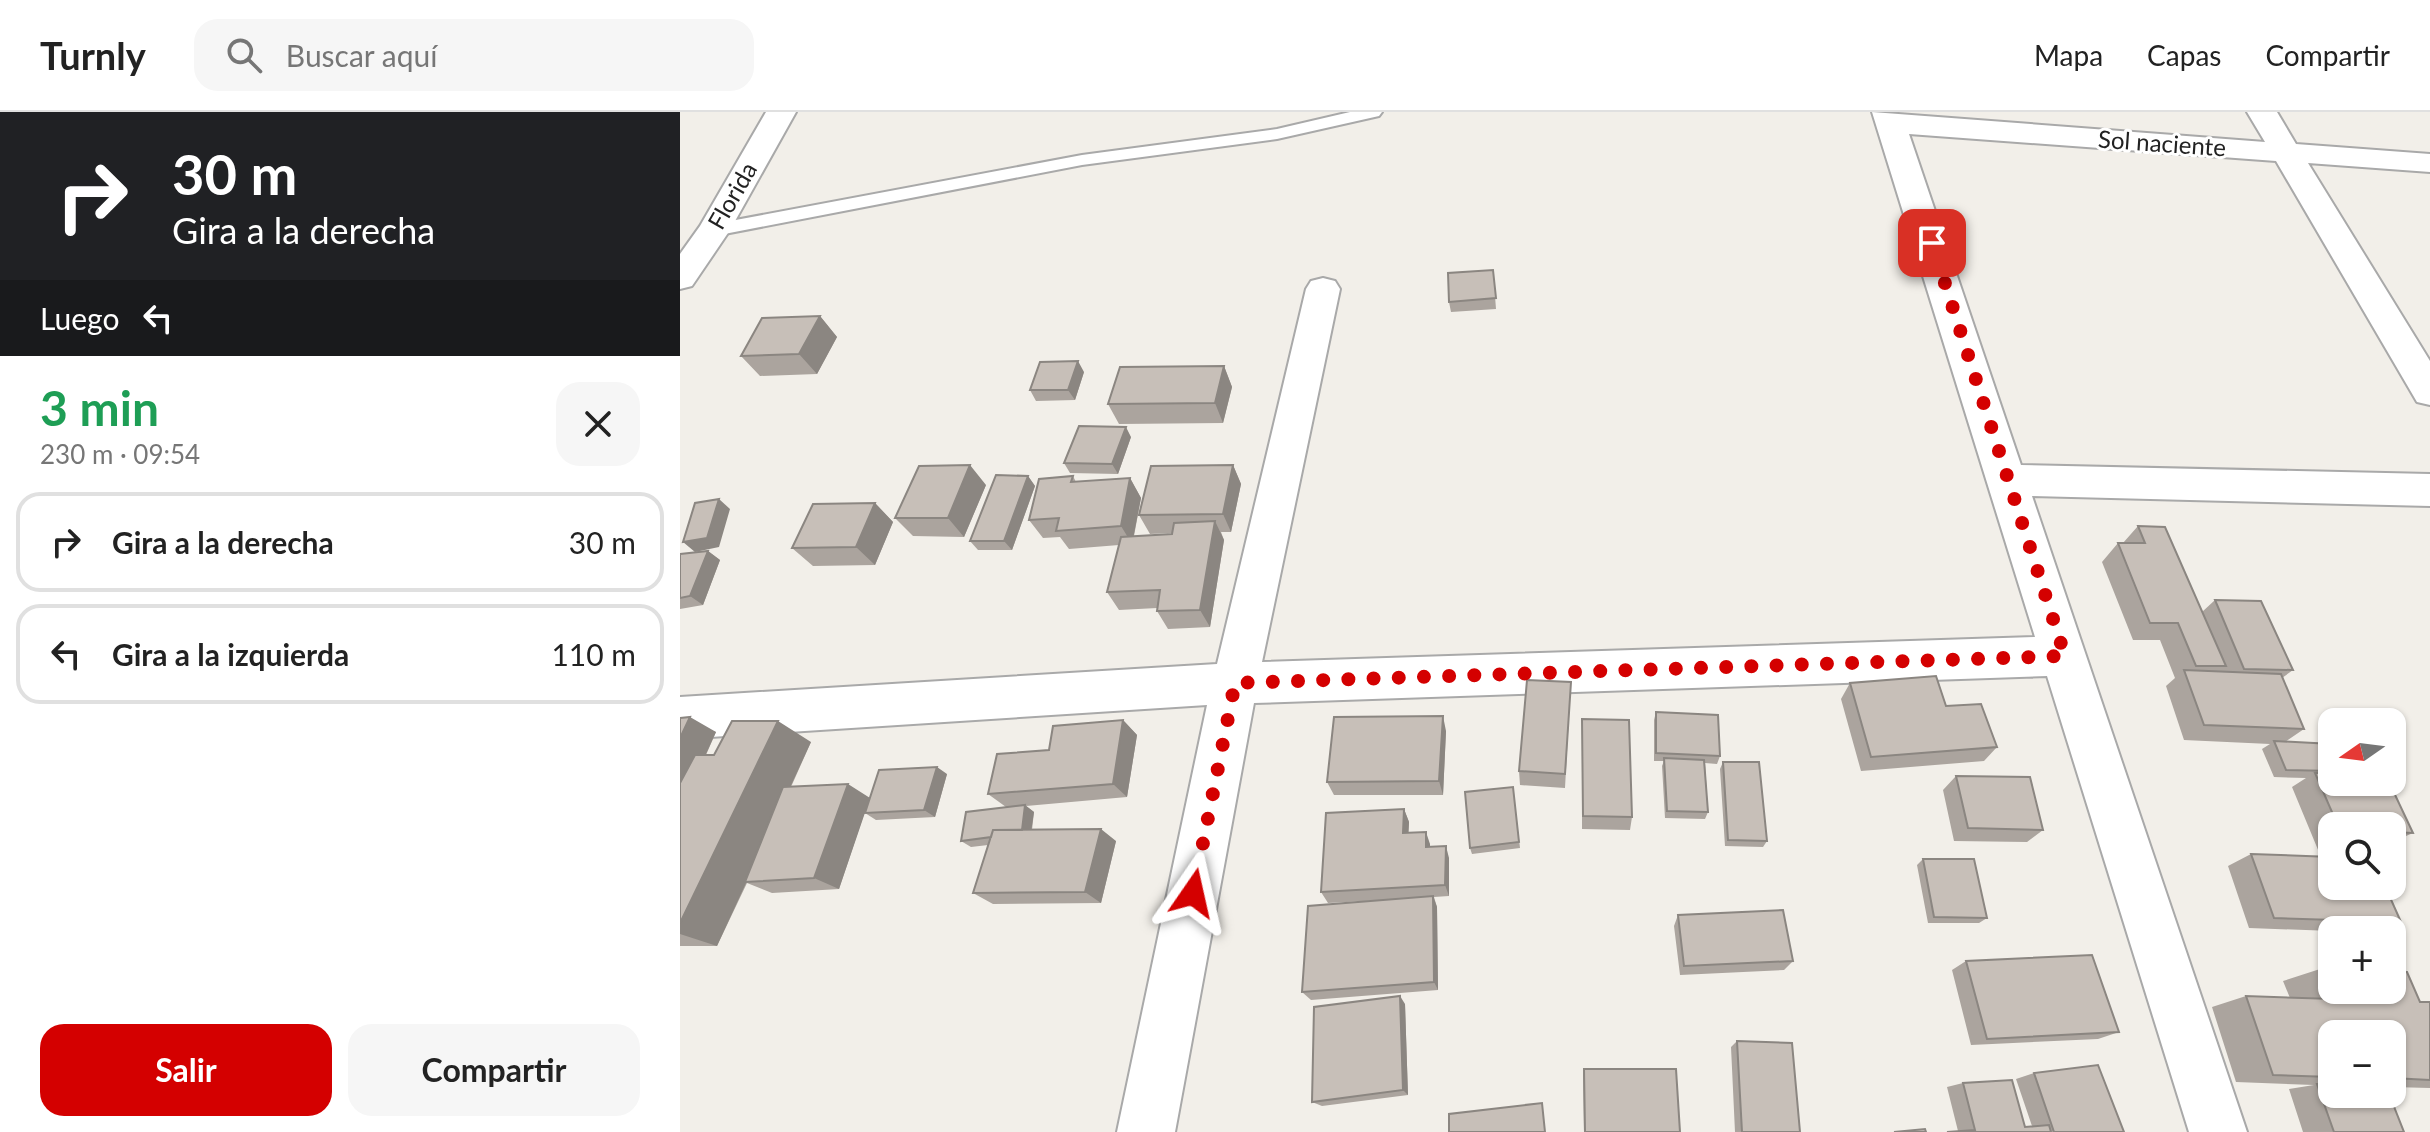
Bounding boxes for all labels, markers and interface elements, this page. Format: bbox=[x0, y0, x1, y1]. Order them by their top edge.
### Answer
search box bbox=[194, 19, 754, 91]
text: Turnly bbox=[40, 32, 146, 78]
icon: search bbox=[222, 33, 266, 77]
text: Buscar aquí bbox=[286, 37, 437, 73]
text: Mapa bbox=[2034, 38, 2103, 72]
text: Capas bbox=[2147, 38, 2221, 72]
text: Compartir bbox=[2265, 38, 2390, 72]
street label: Sol naciente bbox=[2097, 124, 2227, 161]
text: 30 m bbox=[172, 140, 297, 207]
icon: right bbox=[40, 144, 144, 248]
street label: Florida bbox=[701, 157, 762, 234]
text: Gira a la derecha bbox=[172, 208, 435, 252]
pin bbox=[1898, 209, 1966, 277]
icon: arrive bbox=[1910, 221, 1954, 265]
icon: left bbox=[136, 296, 180, 340]
text: Luego bbox=[40, 300, 120, 336]
text: 3 min bbox=[40, 379, 159, 436]
button: close bbox=[556, 382, 640, 466]
text: 230 m · 09:54 bbox=[40, 438, 200, 470]
icon: right bbox=[44, 520, 88, 564]
text: Gira a la derecha bbox=[112, 524, 334, 560]
text: 30 m bbox=[569, 524, 636, 560]
icon: left bbox=[44, 632, 88, 676]
text: Gira a la izquierda bbox=[112, 636, 349, 672]
text: 110 m bbox=[551, 636, 636, 672]
north arrow bbox=[2318, 708, 2406, 796]
map controls bbox=[2318, 708, 2406, 1108]
button: search bbox=[2318, 812, 2406, 900]
position arrow bbox=[1151, 851, 1235, 935]
button: + bbox=[2318, 916, 2406, 1004]
button: − bbox=[2318, 1020, 2406, 1108]
button: Salir bbox=[40, 1024, 332, 1116]
button: Compartir bbox=[348, 1024, 640, 1116]

